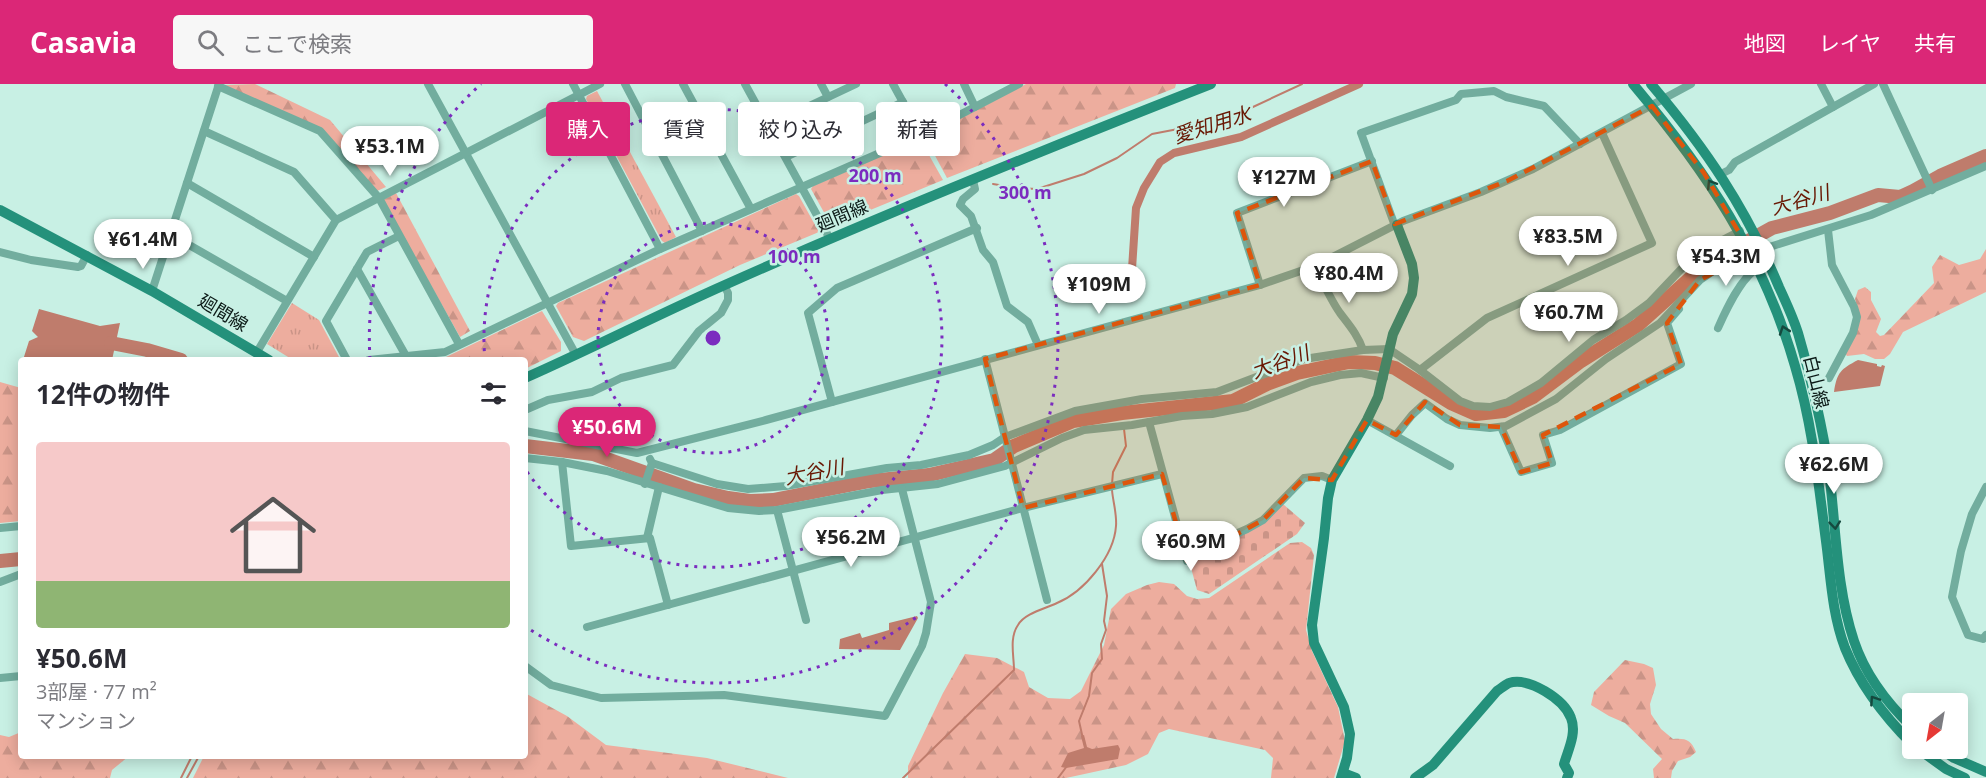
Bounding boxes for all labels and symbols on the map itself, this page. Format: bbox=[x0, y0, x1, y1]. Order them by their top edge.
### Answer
water label: 愛知用水 bbox=[1170, 99, 1256, 149]
pin: ¥53.1M bbox=[341, 126, 439, 177]
pin: ¥127M bbox=[1242, 157, 1326, 208]
text: 200 m bbox=[848, 163, 902, 187]
water label: 大谷川 bbox=[1767, 178, 1834, 221]
text: 300 m bbox=[998, 180, 1052, 204]
one-way arrow bbox=[1706, 180, 1718, 190]
street label: 廻間線 bbox=[812, 193, 871, 237]
pin: ¥83.5M bbox=[1519, 216, 1617, 267]
pin: ¥61.4M bbox=[94, 219, 192, 270]
pin: ¥54.3M bbox=[1677, 236, 1775, 287]
text: 100 m bbox=[767, 244, 821, 268]
pin: ¥80.4M bbox=[1300, 253, 1398, 304]
pin: ¥109M bbox=[1057, 264, 1141, 315]
street label: 廻間線 bbox=[194, 288, 253, 336]
pin: ¥60.7M bbox=[1520, 292, 1618, 343]
one-way arrow bbox=[1778, 325, 1791, 336]
centre of rings bbox=[703, 328, 723, 348]
water label: 大谷川 bbox=[1247, 338, 1315, 384]
street label: 白山線 bbox=[1799, 353, 1835, 411]
pin: ¥50.6M bbox=[558, 407, 656, 458]
pin: ¥62.6M bbox=[1785, 444, 1883, 495]
water label: 大谷川 bbox=[782, 452, 848, 490]
pin: ¥56.2M bbox=[802, 517, 900, 568]
one-way arrow bbox=[1829, 520, 1841, 529]
pin: ¥60.9M bbox=[1142, 521, 1240, 572]
north arrow bbox=[1902, 693, 1968, 759]
one-way arrow bbox=[1870, 696, 1881, 707]

